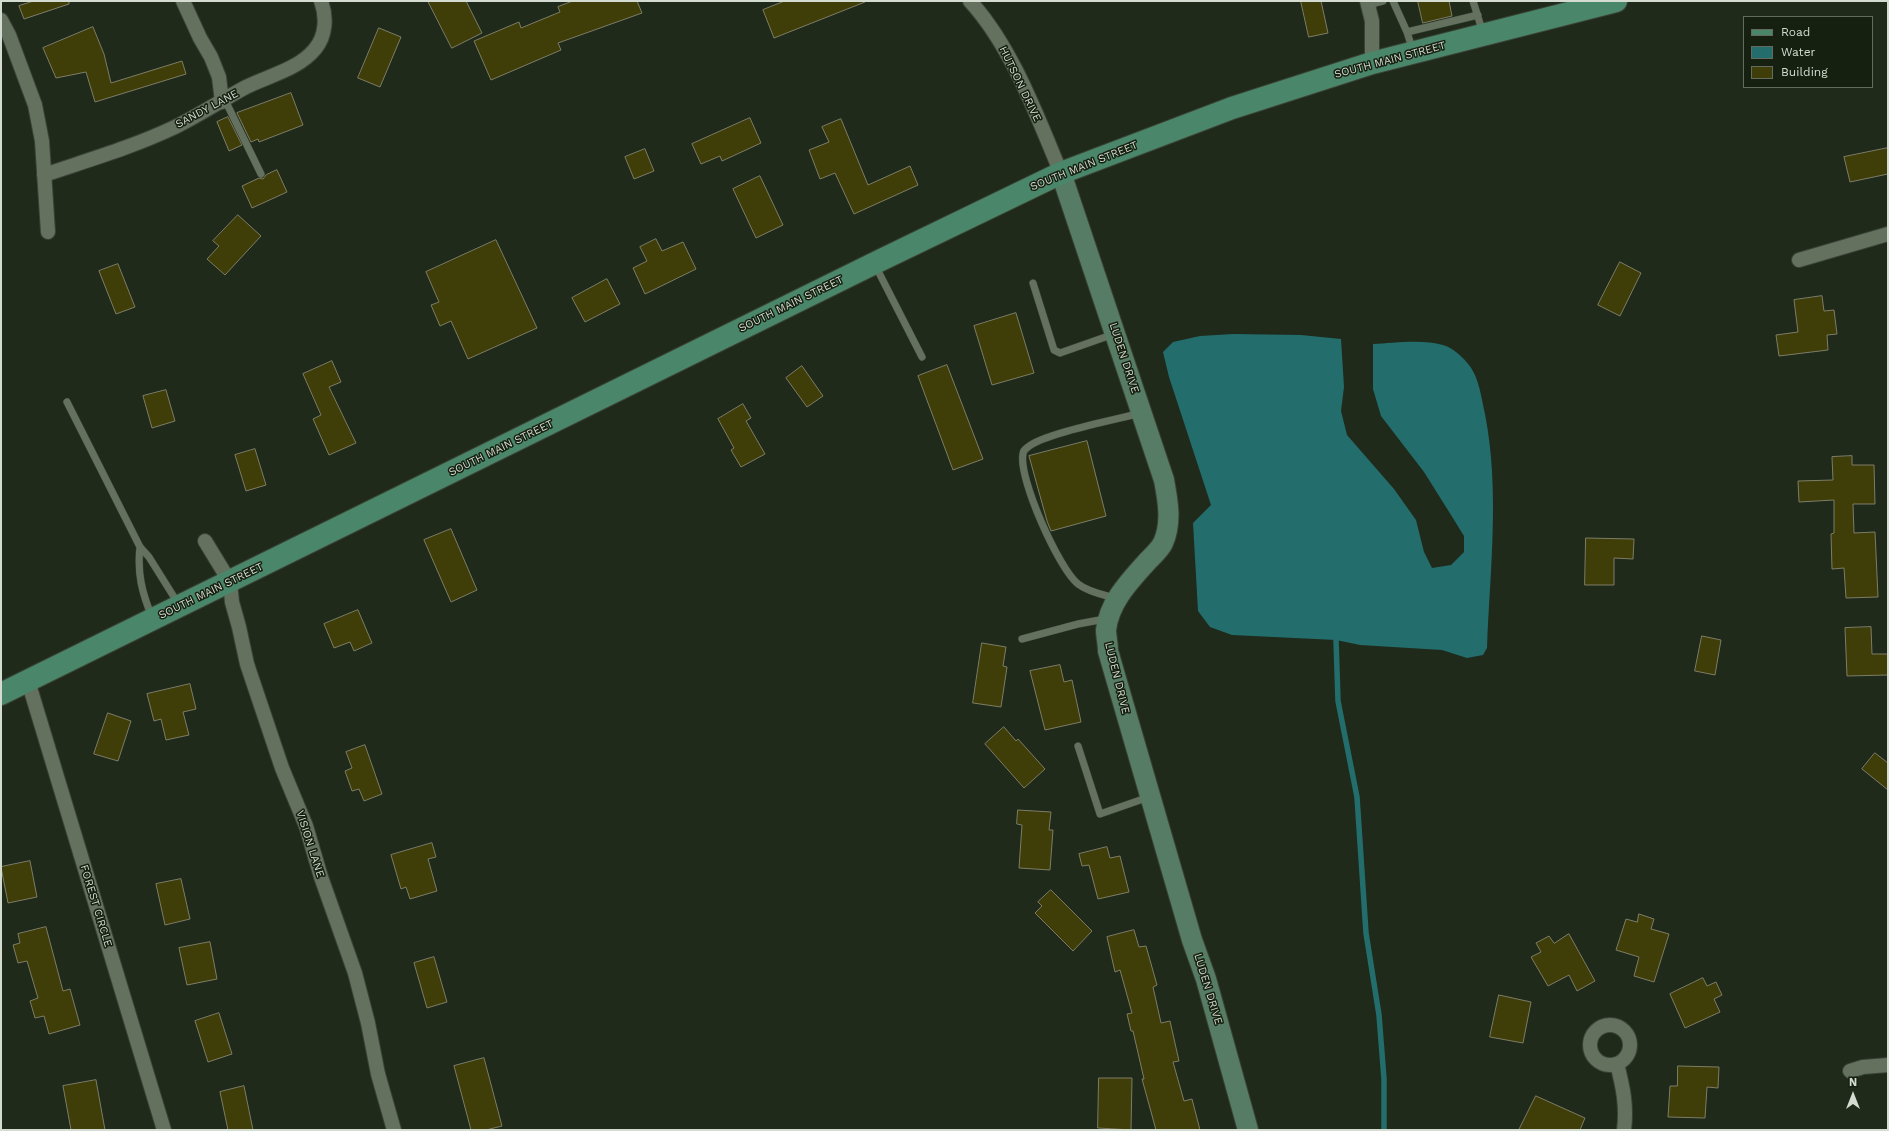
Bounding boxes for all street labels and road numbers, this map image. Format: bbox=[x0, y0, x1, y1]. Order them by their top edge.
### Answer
street label: SOUTH MAIN STREET bbox=[1333, 39, 1447, 81]
street label: HUTSON DRIVE bbox=[996, 44, 1044, 124]
street label: SANDY LANE bbox=[173, 87, 241, 131]
street label: SOUTH MAIN STREET bbox=[1028, 138, 1140, 194]
street label: SOUTH MAIN STREET bbox=[737, 273, 845, 335]
street label: LUDEN DRIVE bbox=[1106, 321, 1142, 395]
street label: SOUTH MAIN STREET bbox=[447, 417, 555, 479]
street label: SOUTH MAIN STREET bbox=[157, 560, 265, 622]
street label: LUDEN DRIVE bbox=[1102, 641, 1132, 715]
street label: VISION LANE bbox=[293, 809, 327, 879]
street label: FOREST CIRCLE bbox=[77, 863, 115, 949]
street label: LUDEN DRIVE bbox=[1191, 952, 1225, 1026]

